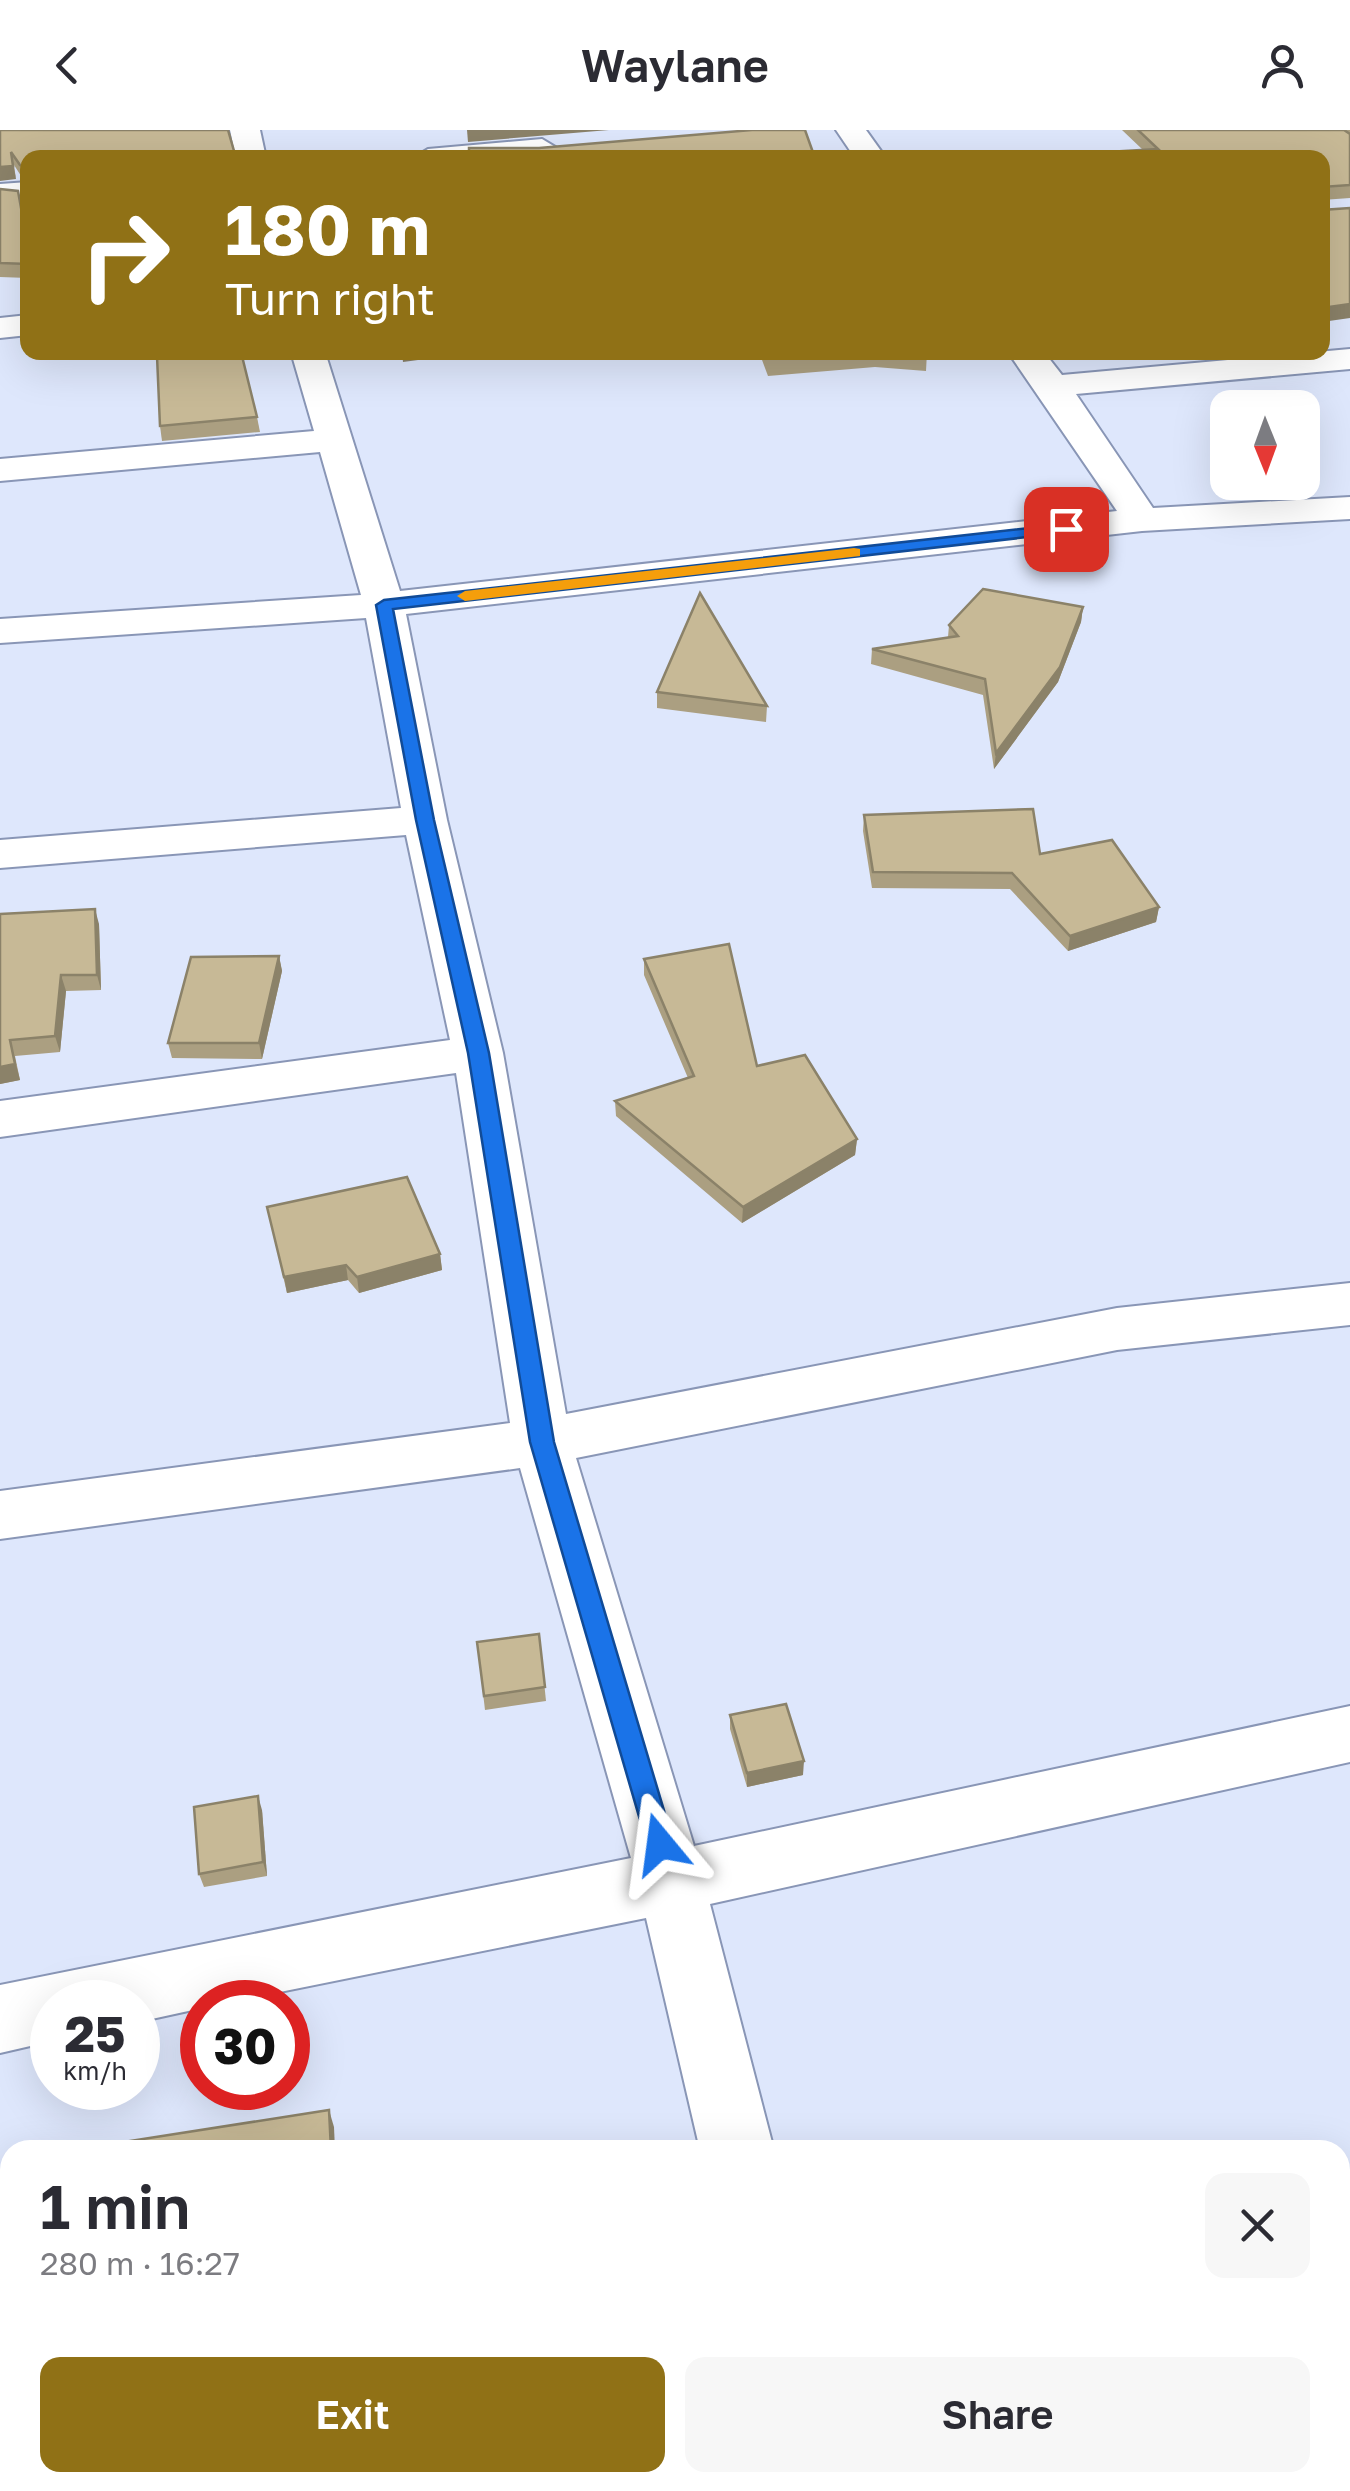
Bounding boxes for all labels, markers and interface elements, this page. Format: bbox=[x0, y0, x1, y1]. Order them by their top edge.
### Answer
icon: back bbox=[40, 38, 95, 93]
text: Waylane bbox=[581, 38, 769, 92]
icon: person bbox=[1255, 38, 1310, 93]
text: 180 m bbox=[225, 186, 430, 270]
icon: right bbox=[60, 190, 190, 320]
text: Turn right bbox=[225, 271, 435, 325]
north arrow bbox=[1210, 390, 1320, 500]
map controls bbox=[1210, 390, 1320, 500]
pin bbox=[1024, 487, 1109, 572]
icon: arrive bbox=[1039, 502, 1094, 557]
position arrow bbox=[608, 1792, 712, 1896]
speed limit sign: 30 bbox=[180, 1980, 310, 2110]
text: 25 bbox=[64, 2003, 125, 2063]
text: km/h bbox=[63, 2055, 127, 2086]
text: 1 min bbox=[40, 2170, 190, 2242]
button: close bbox=[1205, 2173, 1310, 2278]
text: 280 m · 16:27 bbox=[40, 2244, 240, 2282]
button: Exit bbox=[40, 2357, 665, 2472]
button: Share bbox=[685, 2357, 1310, 2472]

